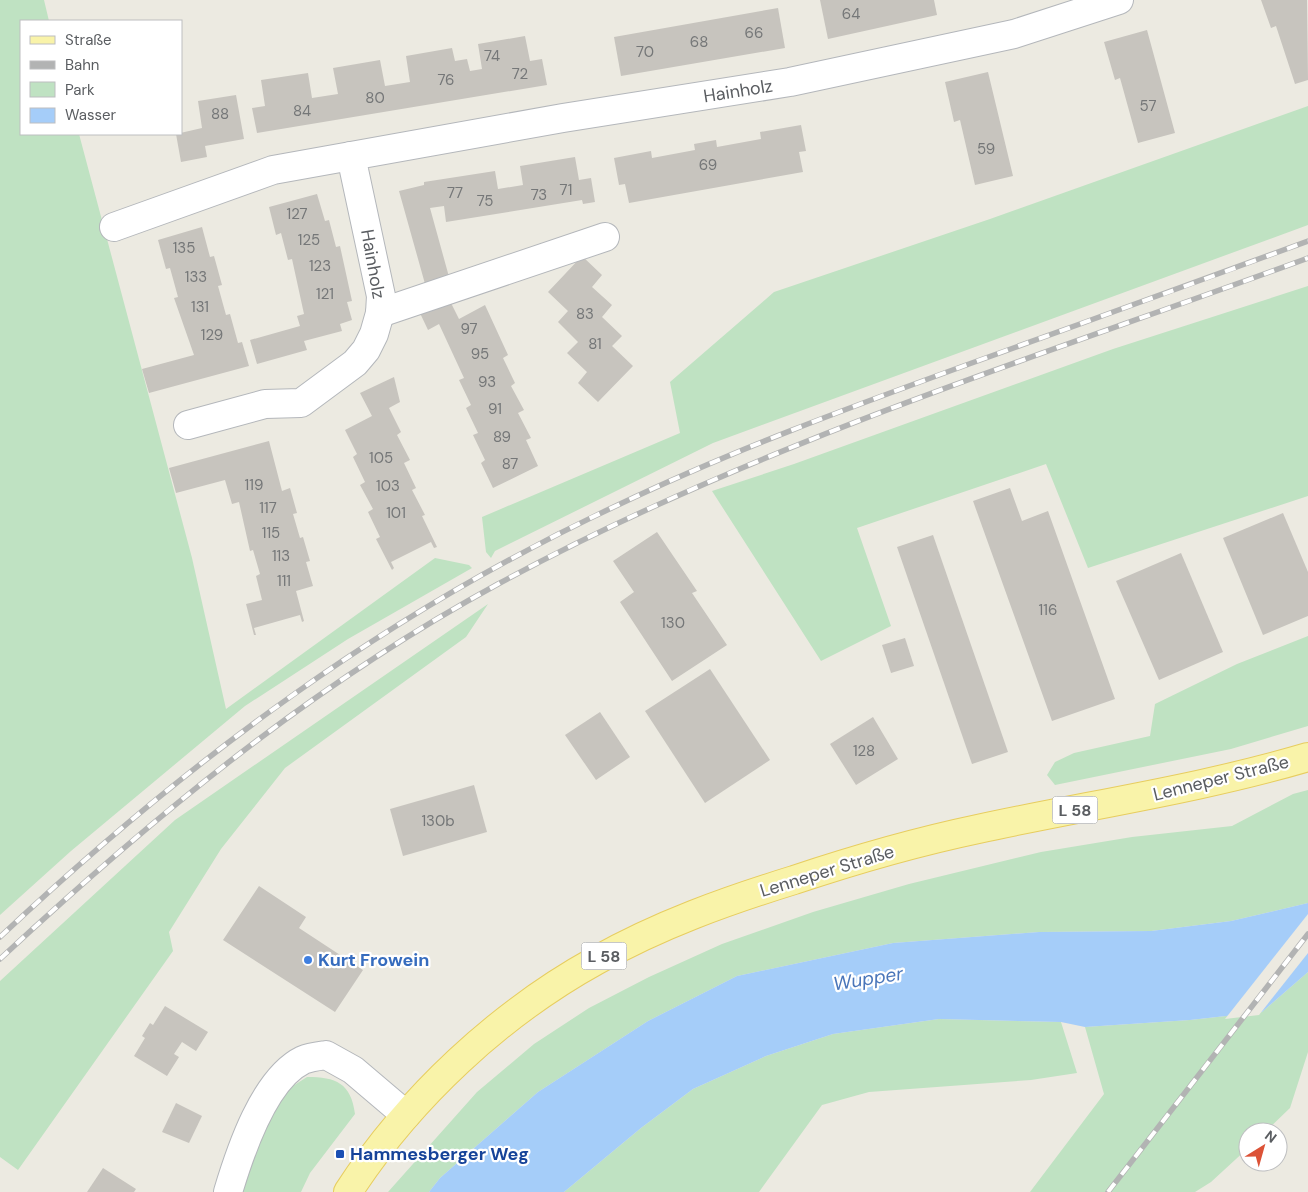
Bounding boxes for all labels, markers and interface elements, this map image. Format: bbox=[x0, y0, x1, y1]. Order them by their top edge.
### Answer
house number: 64 bbox=[842, 4, 860, 24]
legend bbox=[20, 20, 182, 135]
house number: 66 bbox=[745, 23, 763, 43]
text: Straße bbox=[65, 30, 112, 50]
house number: 68 bbox=[690, 32, 708, 52]
house number: 70 bbox=[636, 42, 654, 62]
house number: 74 bbox=[484, 46, 500, 66]
text: Bahn bbox=[65, 55, 99, 75]
house number: 72 bbox=[512, 64, 528, 84]
house number: 76 bbox=[437, 70, 455, 90]
street label: Hainholz bbox=[702, 74, 774, 108]
text: Park bbox=[65, 80, 95, 100]
house number: 80 bbox=[365, 88, 385, 108]
house number: 57 bbox=[1140, 96, 1156, 116]
house number: 84 bbox=[293, 101, 311, 121]
house number: 88 bbox=[211, 104, 229, 124]
text: Wasser bbox=[65, 105, 117, 125]
house number: 59 bbox=[977, 139, 995, 159]
house number: 69 bbox=[699, 155, 717, 175]
house number: 71 bbox=[560, 180, 572, 200]
house number: 77 bbox=[447, 183, 463, 203]
house number: 73 bbox=[531, 185, 547, 205]
house number: 75 bbox=[477, 191, 493, 211]
house number: 127 bbox=[286, 204, 308, 224]
street label: Hainholz bbox=[355, 227, 391, 301]
house number: 125 bbox=[298, 230, 320, 250]
house number: 135 bbox=[173, 238, 195, 258]
house number: 123 bbox=[309, 256, 331, 276]
house number: 133 bbox=[185, 267, 207, 287]
house number: 121 bbox=[316, 284, 334, 304]
house number: 131 bbox=[191, 297, 209, 317]
house number: 83 bbox=[576, 304, 594, 324]
house number: 97 bbox=[460, 319, 478, 339]
house number: 129 bbox=[201, 325, 223, 345]
house number: 81 bbox=[588, 334, 602, 354]
house number: 95 bbox=[471, 344, 489, 364]
house number: 93 bbox=[478, 372, 496, 392]
house number: 91 bbox=[488, 399, 502, 419]
house number: 89 bbox=[493, 427, 511, 447]
house number: 105 bbox=[369, 448, 393, 468]
house number: 87 bbox=[502, 454, 518, 474]
house number: 119 bbox=[245, 475, 263, 495]
house number: 103 bbox=[376, 476, 400, 496]
house number: 117 bbox=[259, 498, 277, 518]
house number: 101 bbox=[386, 503, 406, 523]
house number: 115 bbox=[262, 523, 280, 543]
house number: 113 bbox=[272, 546, 290, 566]
house number: 111 bbox=[277, 571, 291, 591]
house number: 116 bbox=[1039, 600, 1057, 620]
house number: 130 bbox=[661, 613, 685, 633]
house number: 128 bbox=[853, 741, 875, 761]
street label: Lenneper Straße bbox=[1151, 750, 1291, 806]
road number: L 58 bbox=[1052, 796, 1098, 824]
house number: 130b bbox=[421, 811, 455, 831]
street label: Lenneper Straße bbox=[757, 839, 897, 903]
road number: L 58 bbox=[582, 942, 626, 969]
place label: Kurt Frowein bbox=[318, 948, 429, 972]
marker: Kurt Frowein bbox=[302, 954, 314, 966]
water label: Wupper bbox=[831, 960, 906, 996]
north arrow bbox=[1238, 1122, 1288, 1172]
text: N bbox=[1261, 1126, 1280, 1147]
place label: Hammesberger Weg bbox=[350, 1142, 529, 1166]
marker: Hammesberger Weg bbox=[334, 1148, 346, 1160]

